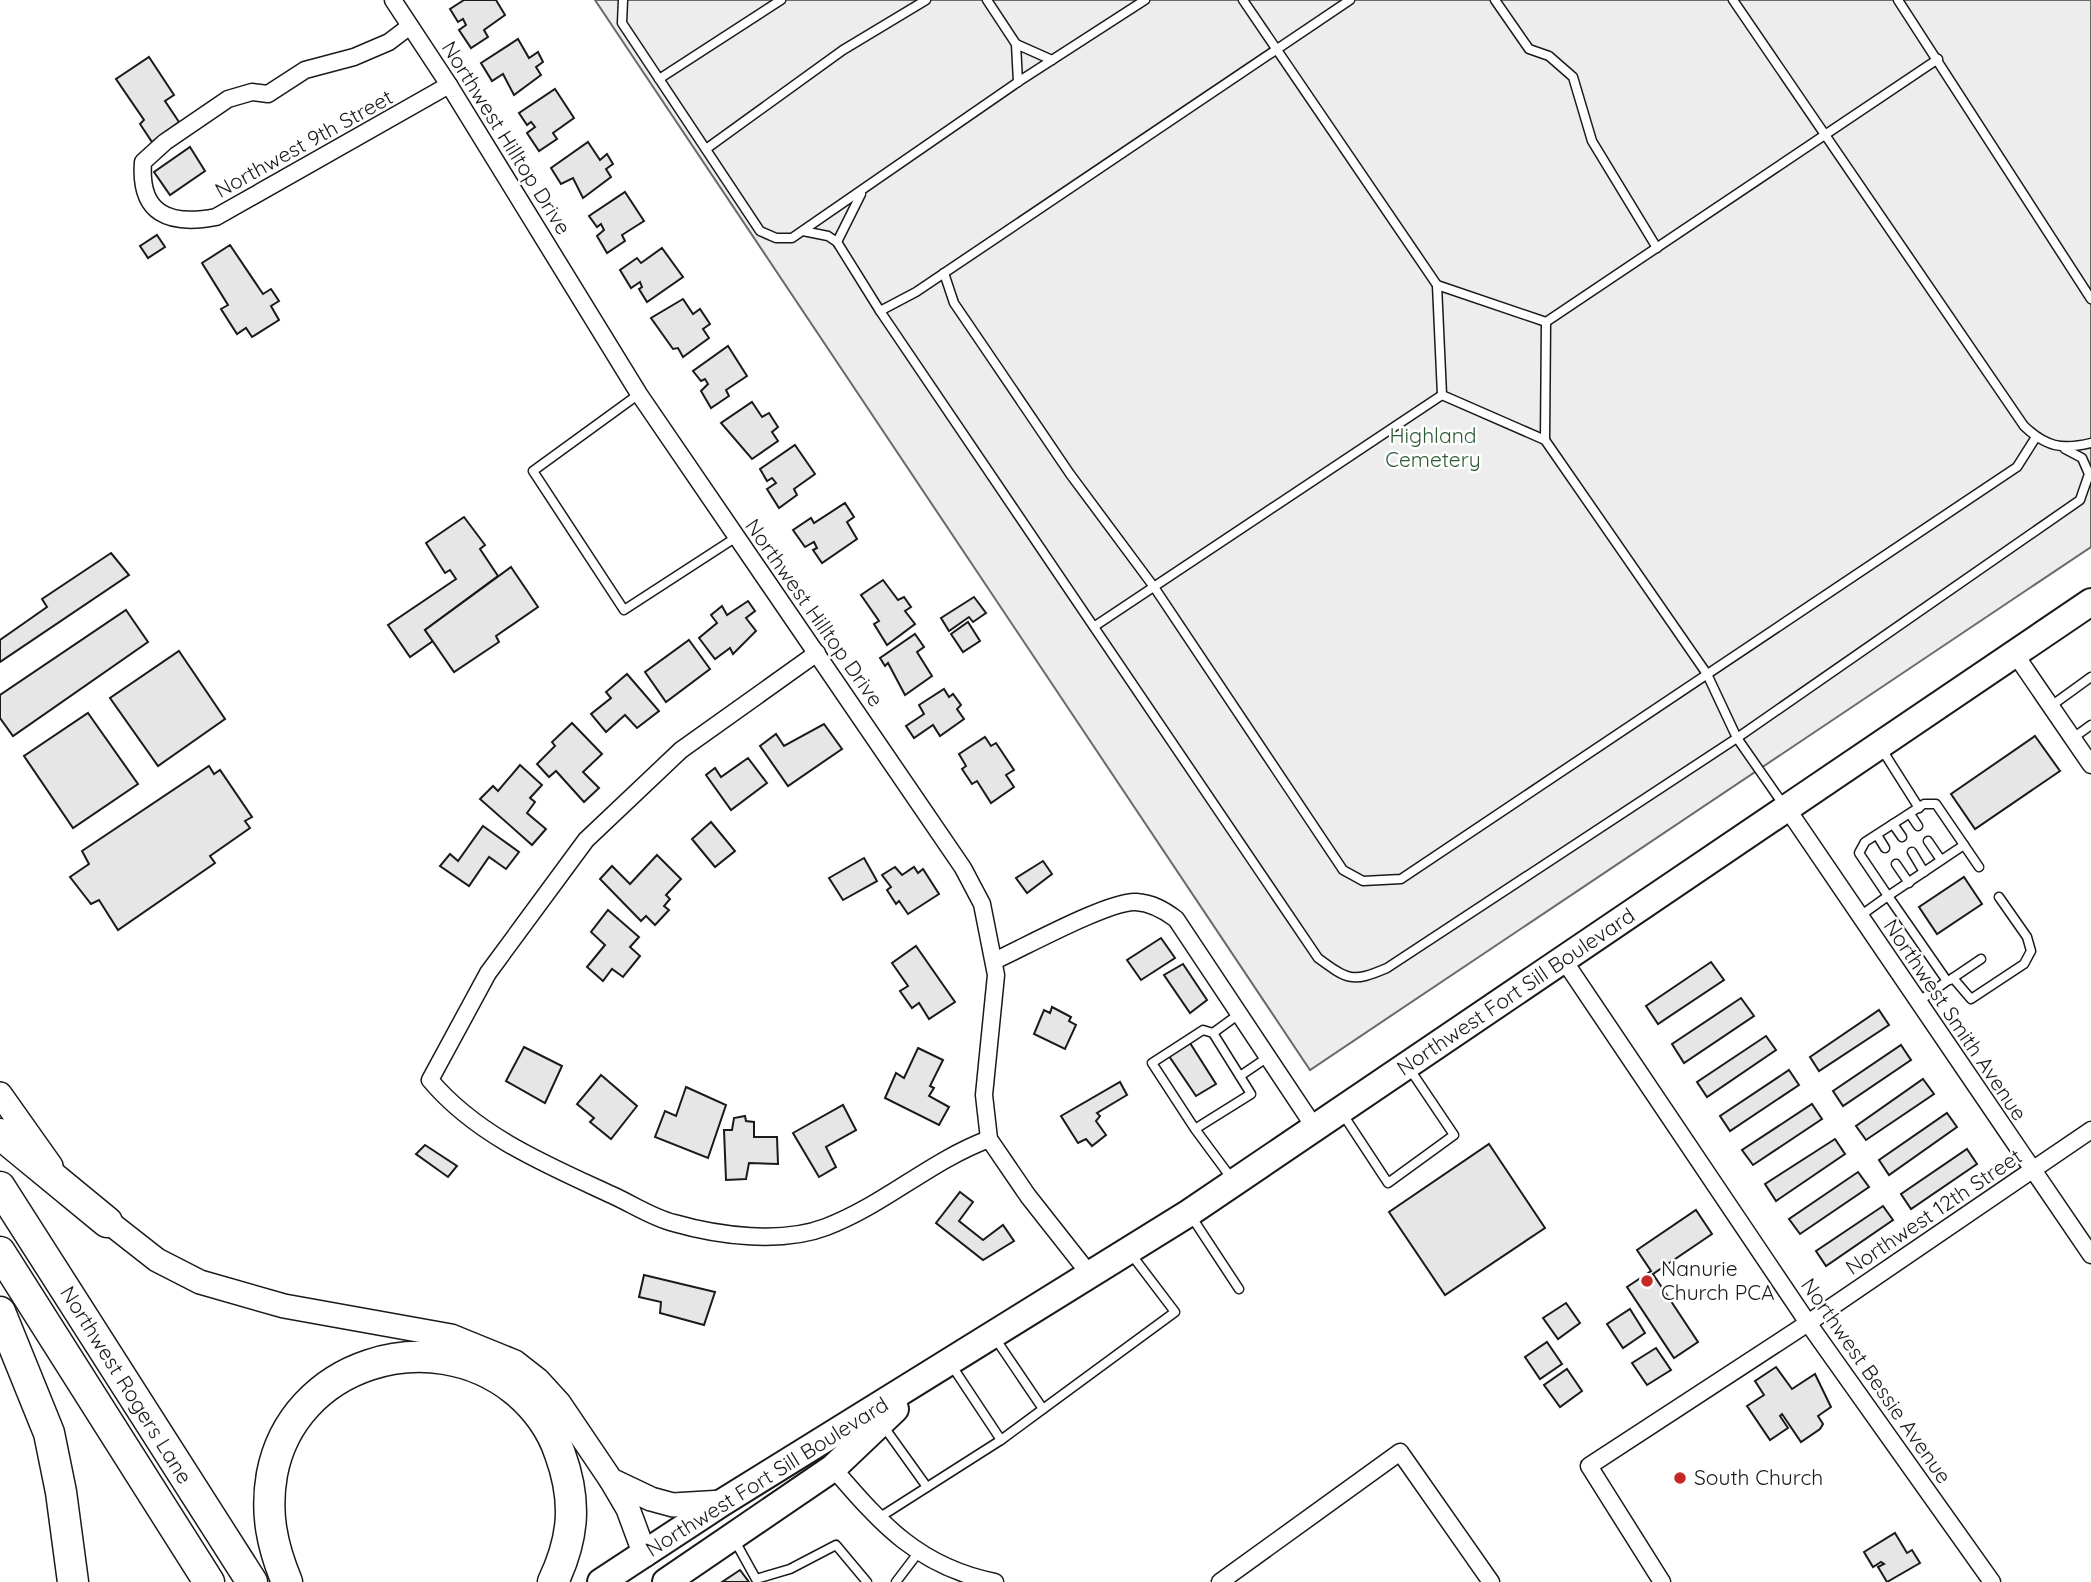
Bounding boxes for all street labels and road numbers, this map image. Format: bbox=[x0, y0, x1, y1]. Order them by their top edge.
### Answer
street label: Northwest Hilltop Drive bbox=[437, 36, 577, 239]
street label: Northwest 9th Street bbox=[210, 83, 397, 203]
street label: Northwest Hilltop Drive bbox=[740, 513, 890, 711]
street label: Northwest Fort Sill Boulevard bbox=[1392, 902, 1639, 1081]
street label: Northwest Smith Avenue bbox=[1879, 914, 2033, 1125]
street label: Northwest 12th Street bbox=[1840, 1143, 2027, 1280]
street label: Northwest Bessie Avenue bbox=[1796, 1273, 1958, 1488]
street label: Northwest Rogers Lane bbox=[55, 1281, 198, 1488]
street label: Northwest Fort Sill Boulevard bbox=[640, 1391, 893, 1562]

